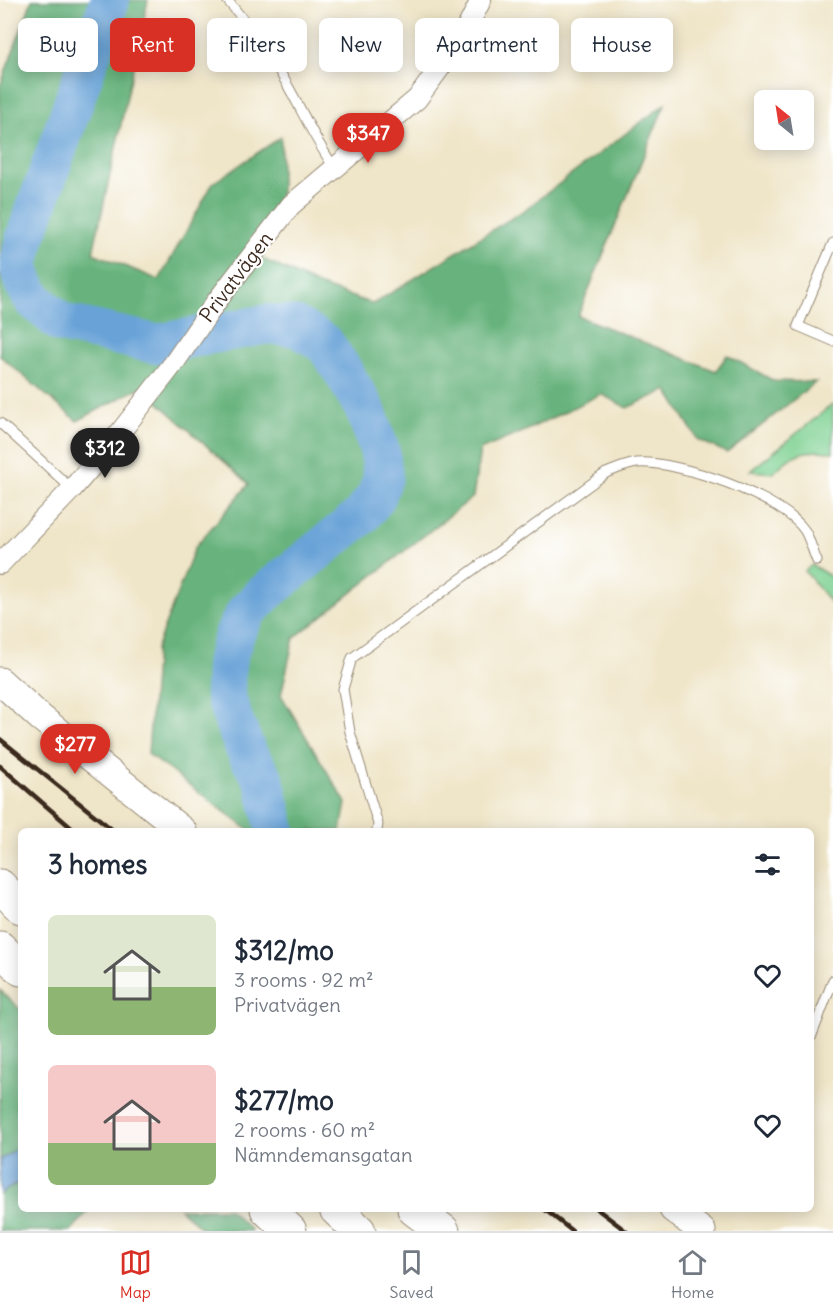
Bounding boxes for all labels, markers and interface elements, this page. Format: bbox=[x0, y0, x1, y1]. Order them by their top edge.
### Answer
chip: Buy bbox=[18, 18, 98, 72]
chip: Rent bbox=[110, 18, 195, 72]
chip: Filters bbox=[207, 18, 307, 72]
chip: New bbox=[319, 18, 403, 72]
chip: Apartment bbox=[415, 18, 559, 72]
chip: House bbox=[571, 18, 673, 72]
north arrow bbox=[754, 90, 814, 150]
map controls bbox=[754, 90, 814, 150]
pin: $347 bbox=[332, 113, 404, 164]
text: $347 bbox=[346, 120, 390, 145]
street label: Privatvägen bbox=[193, 226, 278, 327]
pin: $312 bbox=[69, 428, 141, 479]
text: $312 bbox=[84, 435, 126, 460]
pin: $277 bbox=[39, 724, 111, 775]
text: $277 bbox=[54, 731, 96, 756]
text: 3 homes bbox=[48, 848, 147, 881]
icon: filters bbox=[751, 848, 784, 881]
text: $312/mo bbox=[234, 934, 334, 967]
icon: home bbox=[96, 939, 168, 1011]
icon: heart bbox=[751, 959, 784, 992]
text: 3 rooms · 92 m² bbox=[234, 967, 373, 992]
text: Privatvägen bbox=[234, 992, 341, 1017]
text: $277/mo bbox=[234, 1084, 334, 1117]
icon: home bbox=[96, 1089, 168, 1161]
icon: heart bbox=[751, 1109, 784, 1142]
text: 2 rooms · 60 m² bbox=[234, 1117, 375, 1142]
text: Nämndemansgatan bbox=[234, 1142, 413, 1167]
tab: Map bbox=[119, 1246, 152, 1302]
tab: Saved bbox=[390, 1246, 433, 1302]
tab: Home bbox=[671, 1246, 714, 1302]

